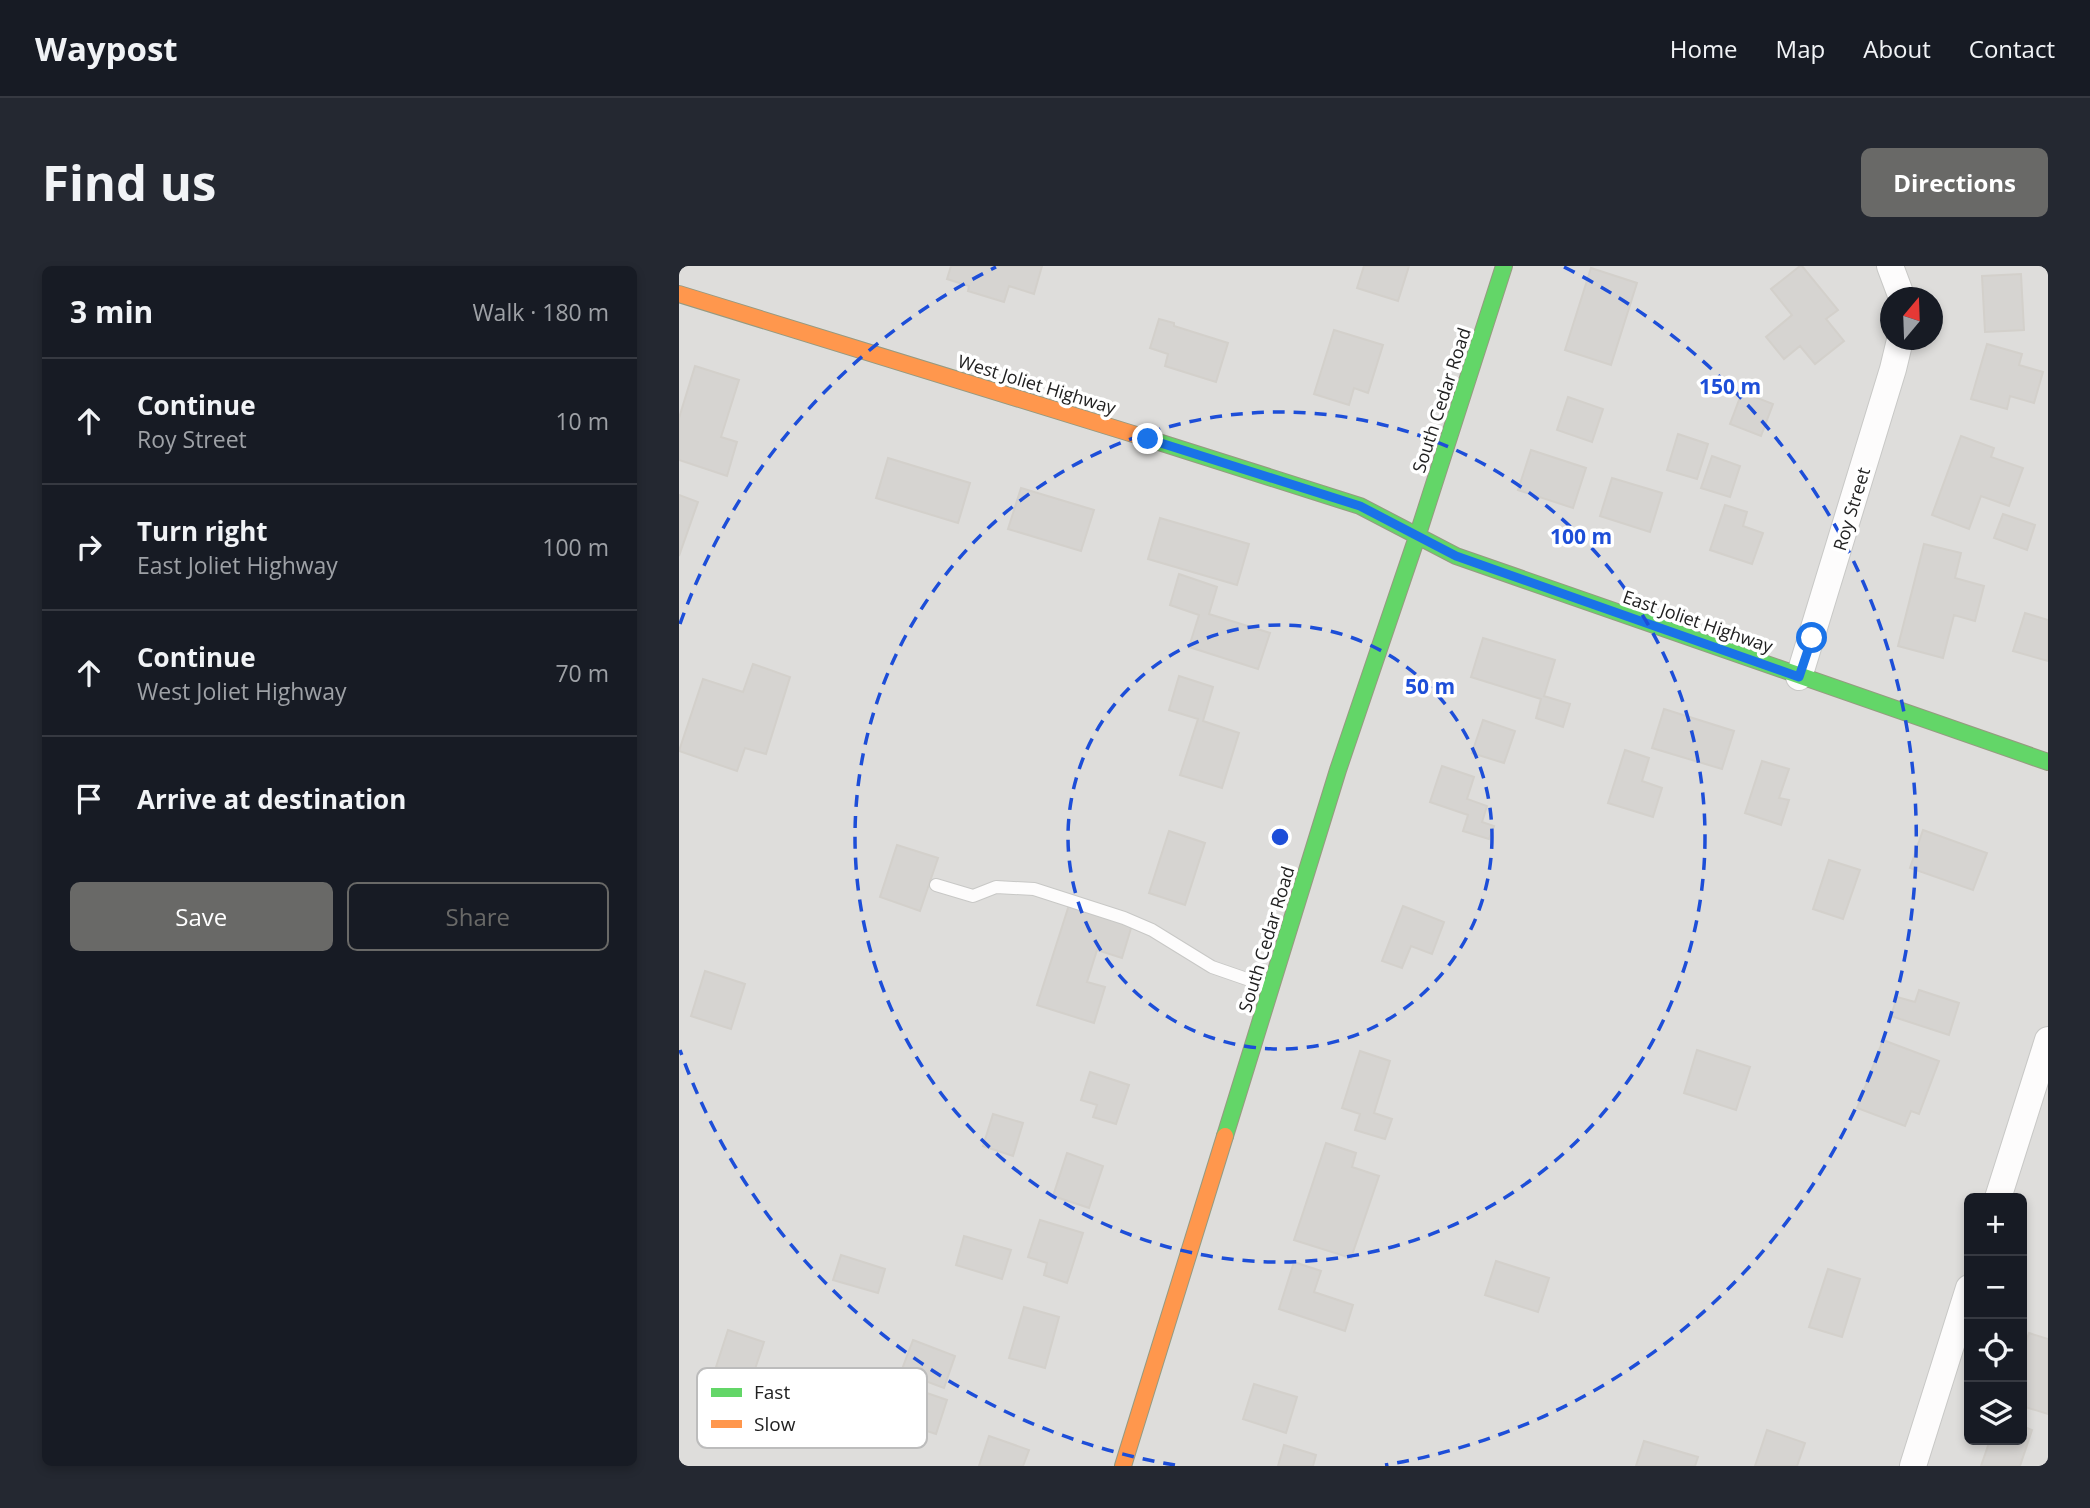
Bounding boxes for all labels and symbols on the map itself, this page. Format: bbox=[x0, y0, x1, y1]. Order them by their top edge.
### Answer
north arrow bbox=[1880, 287, 1943, 350]
street label: South Cedar Road bbox=[1406, 324, 1476, 476]
street label: West Joliet Highway bbox=[955, 349, 1120, 420]
text: 150 m bbox=[1699, 372, 1761, 400]
route end bbox=[1132, 423, 1163, 454]
street label: Roy Street bbox=[1827, 464, 1875, 554]
text: 100 m bbox=[1550, 522, 1612, 550]
street label: East Joliet Highway bbox=[1620, 584, 1777, 658]
route start bbox=[1796, 622, 1827, 653]
text: 50 m bbox=[1405, 672, 1455, 700]
centre of rings bbox=[1268, 825, 1292, 849]
street label: South Cedar Road bbox=[1232, 863, 1300, 1015]
legend bbox=[697, 1368, 927, 1448]
text: Fast bbox=[754, 1379, 790, 1405]
text: Slow bbox=[754, 1411, 796, 1437]

